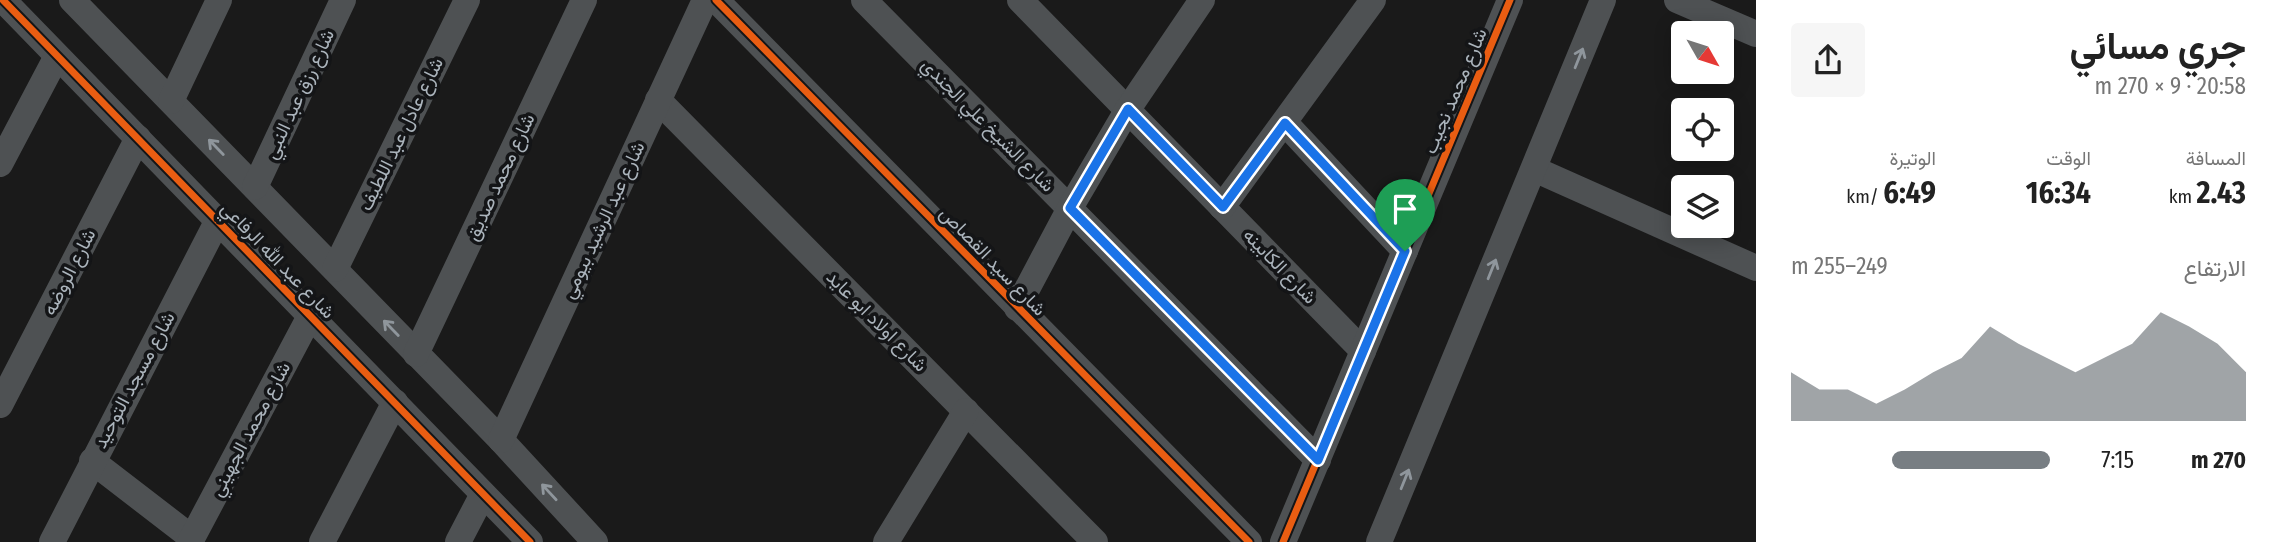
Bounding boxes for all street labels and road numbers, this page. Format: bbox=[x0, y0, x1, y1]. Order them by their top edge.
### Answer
street label: شارع رزق عبد النبي bbox=[259, 25, 343, 164]
street label: شارع محمد نجيب bbox=[1418, 25, 1493, 158]
street label: شارع الشيخ علي الجندي bbox=[914, 53, 1060, 199]
street label: شارع عادل عبد اللطيف bbox=[354, 54, 449, 215]
street label: شارع محمد صديق bbox=[460, 110, 540, 245]
street label: شارع عبد الرشيد بيومي bbox=[556, 138, 653, 304]
street label: شارع عبد الله الرفاعي bbox=[213, 197, 340, 326]
street label: شارع سيد القصاص bbox=[934, 201, 1051, 321]
street label: شارع الكابينه bbox=[1238, 223, 1322, 309]
street label: شارع الروضه bbox=[37, 225, 101, 319]
street label: شارع اولاد ابو عايد bbox=[821, 266, 932, 377]
street label: شارع مسجد التوحيد bbox=[88, 308, 181, 453]
street label: شارع محمد الجهيني bbox=[205, 358, 299, 502]

